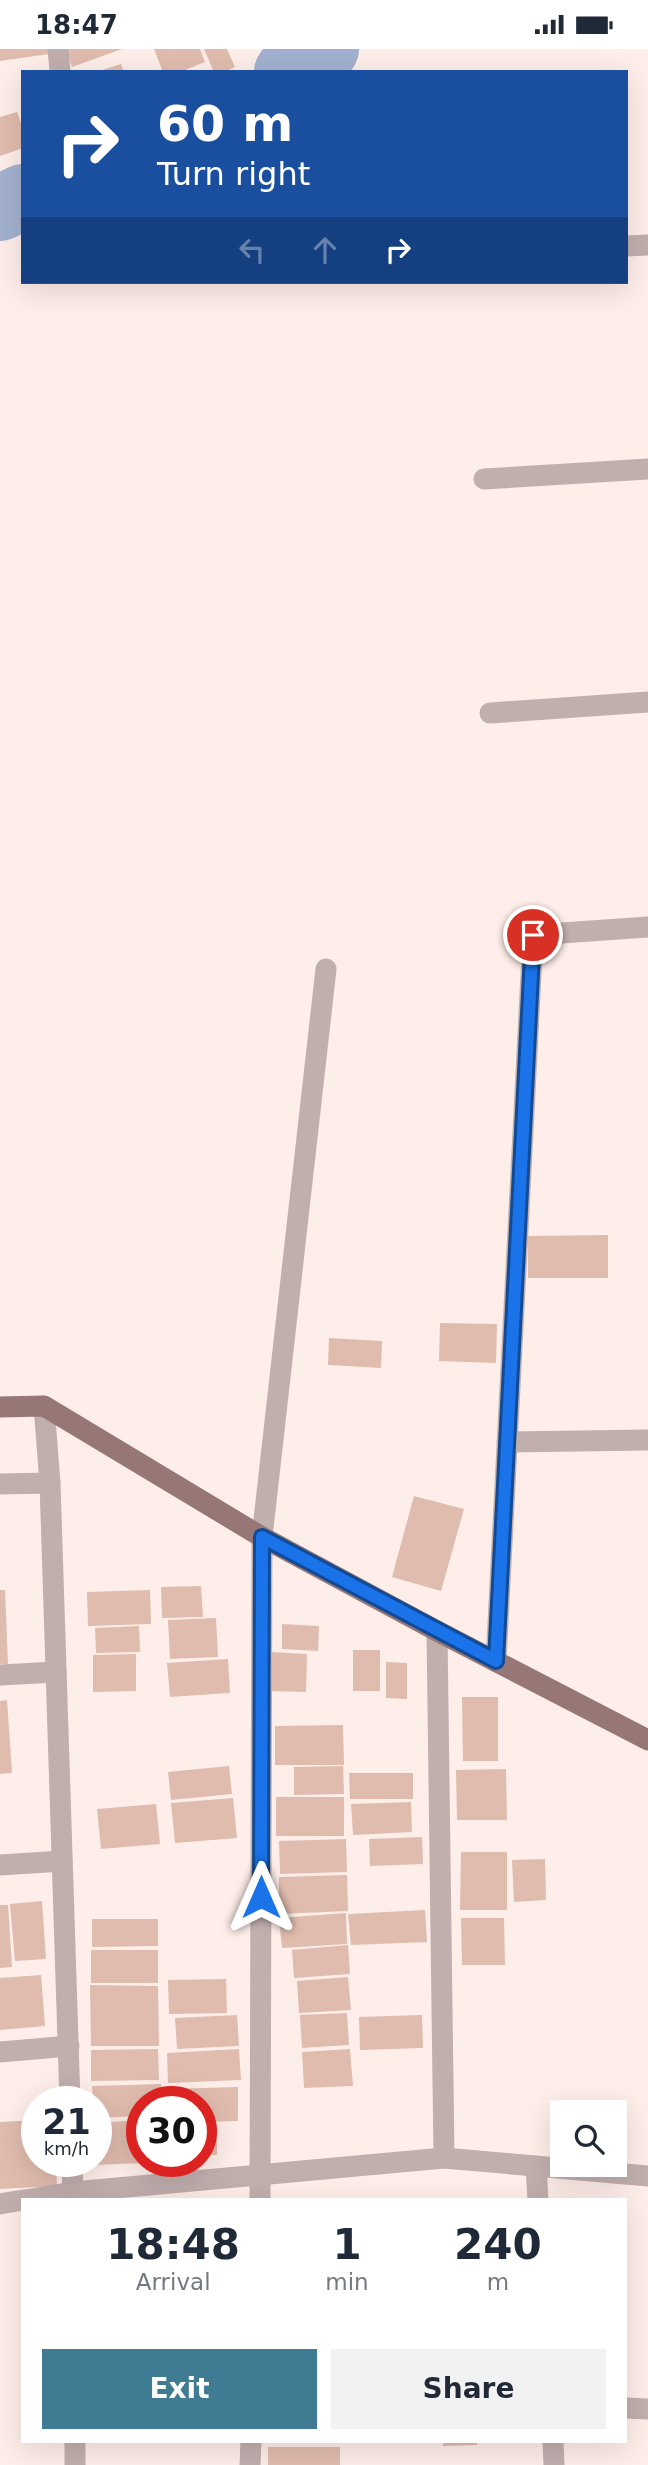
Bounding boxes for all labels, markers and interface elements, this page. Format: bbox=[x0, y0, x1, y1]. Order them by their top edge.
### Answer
text: 18:47 bbox=[35, 10, 118, 40]
text: 60 m bbox=[157, 96, 293, 153]
icon: right bbox=[42, 98, 133, 189]
text: Turn right bbox=[157, 155, 310, 193]
icon: left bbox=[233, 231, 271, 269]
icon: ahead bbox=[306, 231, 344, 269]
icon: right bbox=[379, 231, 417, 269]
pin bbox=[503, 905, 563, 965]
icon: arrive bbox=[514, 916, 552, 954]
position arrow bbox=[224, 1860, 298, 1934]
speed limit sign: 30 bbox=[126, 2086, 217, 2177]
map controls bbox=[550, 2100, 627, 2177]
button: search bbox=[550, 2100, 627, 2177]
text: 21 bbox=[42, 2102, 91, 2142]
text: km/h bbox=[44, 2138, 89, 2159]
text: 18:48 bbox=[106, 2220, 240, 2269]
text: 1 bbox=[332, 2220, 362, 2269]
text: 240 bbox=[454, 2220, 542, 2269]
text: Arrival bbox=[136, 2269, 211, 2295]
text: min bbox=[325, 2269, 369, 2295]
text: m bbox=[487, 2269, 509, 2295]
button: Exit bbox=[42, 2349, 317, 2429]
button: Share bbox=[331, 2349, 606, 2429]

